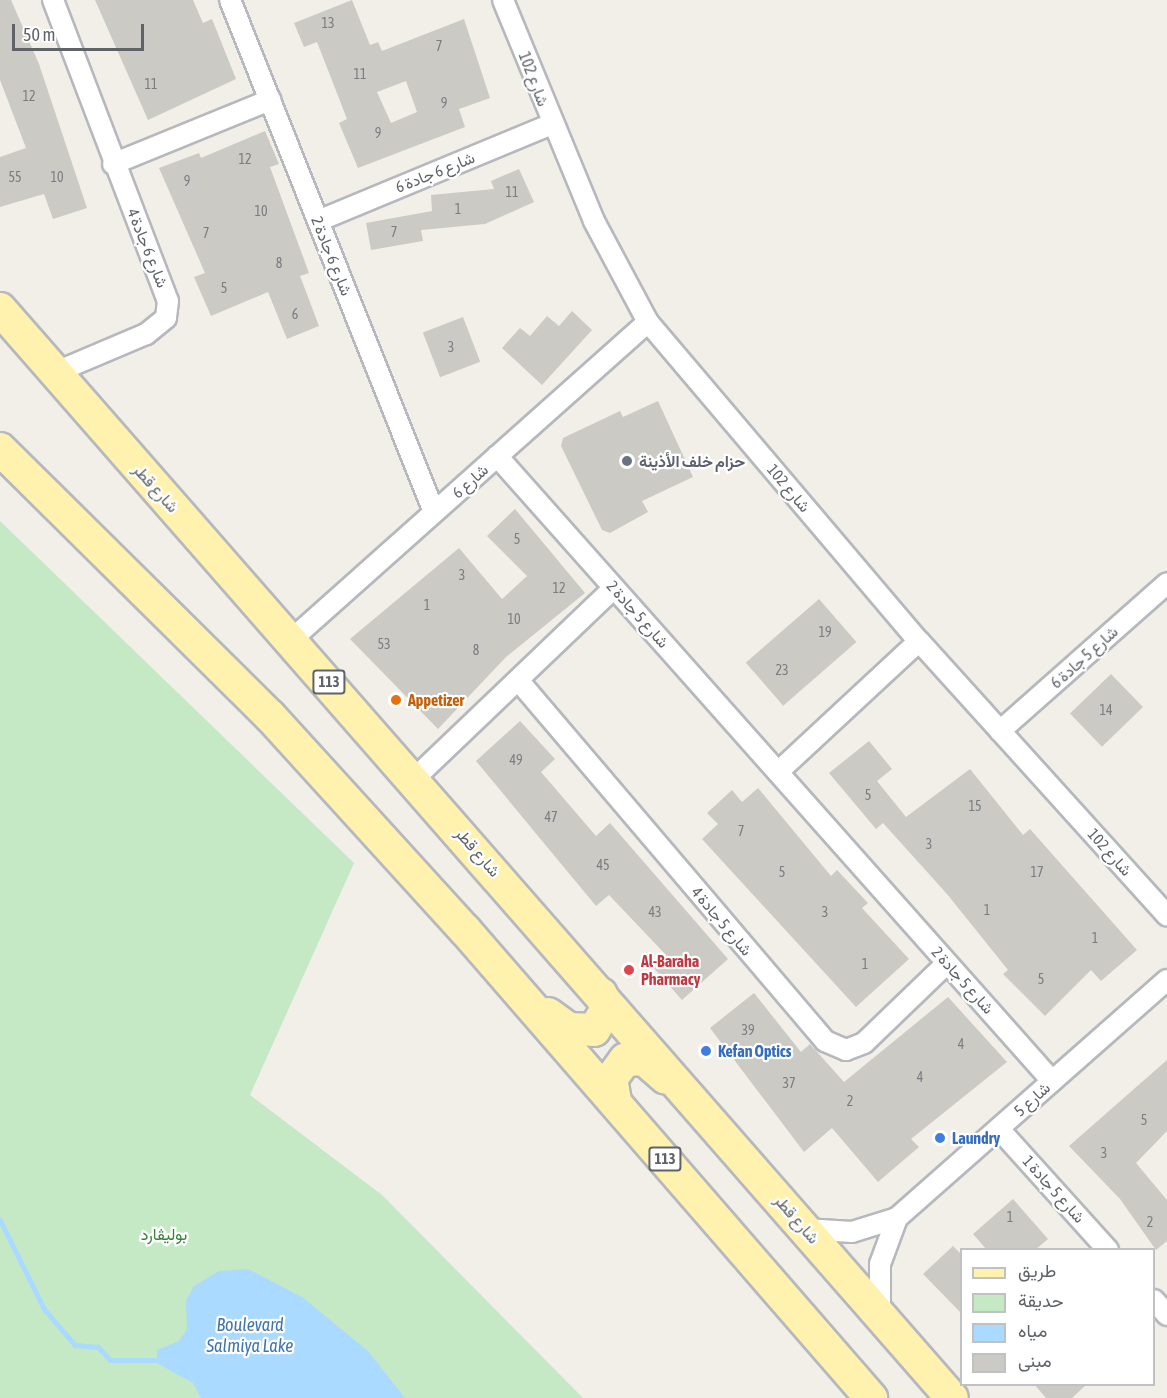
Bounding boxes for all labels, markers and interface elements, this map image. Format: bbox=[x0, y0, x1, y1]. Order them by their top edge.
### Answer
scale bar bbox=[15, 12, 147, 50]
house number: 13 bbox=[321, 15, 335, 31]
text: 50 m bbox=[23, 24, 55, 45]
house number: 7 bbox=[436, 38, 442, 54]
street label: شارع 102 bbox=[515, 49, 553, 109]
house number: 11 bbox=[353, 66, 367, 82]
house number: 11 bbox=[144, 76, 158, 92]
house number: 12 bbox=[22, 88, 36, 104]
house number: 9 bbox=[441, 95, 447, 111]
house number: 9 bbox=[375, 125, 381, 141]
street label: شارع 6 جادة 6 bbox=[393, 147, 477, 197]
house number: 12 bbox=[238, 151, 252, 167]
house number: 55 bbox=[8, 169, 22, 185]
house number: 10 bbox=[50, 169, 64, 185]
house number: 9 bbox=[184, 173, 190, 189]
house number: 11 bbox=[505, 184, 519, 200]
house number: 1 bbox=[455, 201, 461, 217]
house number: 10 bbox=[254, 203, 268, 219]
street label: شارع 6 جادة 4 bbox=[123, 206, 173, 290]
street label: شارع 6 جادة 2 bbox=[307, 214, 357, 298]
house number: 7 bbox=[391, 224, 397, 240]
house number: 7 bbox=[203, 225, 209, 241]
house number: 8 bbox=[276, 255, 282, 271]
house number: 5 bbox=[221, 280, 227, 296]
house number: 6 bbox=[292, 306, 298, 322]
house number: 3 bbox=[448, 339, 454, 355]
place label: حزام خلف الأذينة bbox=[639, 451, 745, 471]
marker: حزام خلف الأذينة bbox=[620, 454, 634, 468]
street label: شارع قطر bbox=[129, 460, 183, 516]
street label: شارع 6 bbox=[448, 460, 492, 502]
street label: شارع 102 bbox=[763, 460, 815, 516]
house number: 5 bbox=[514, 531, 520, 547]
house number: 3 bbox=[459, 567, 465, 583]
street label: شارع 5 جادة 2 bbox=[603, 576, 673, 652]
house number: 12 bbox=[552, 580, 566, 596]
house number: 1 bbox=[424, 597, 430, 613]
house number: 10 bbox=[507, 611, 521, 627]
street label: شارع 5 جادة 6 bbox=[1046, 622, 1122, 692]
house number: 19 bbox=[818, 624, 832, 640]
house number: 53 bbox=[377, 636, 391, 652]
house number: 8 bbox=[473, 642, 479, 658]
house number: 23 bbox=[775, 662, 789, 678]
road number: 113 bbox=[311, 670, 347, 694]
place label: Appetizer bbox=[408, 690, 464, 710]
marker: Appetizer bbox=[389, 693, 403, 707]
house number: 14 bbox=[1099, 702, 1113, 718]
house number: 49 bbox=[509, 752, 523, 768]
house number: 5 bbox=[865, 787, 871, 803]
house number: 15 bbox=[968, 798, 982, 814]
house number: 47 bbox=[544, 809, 558, 825]
house number: 7 bbox=[738, 823, 744, 839]
street label: شارع قطر bbox=[452, 824, 504, 880]
street label: شارع 102 bbox=[1084, 824, 1136, 880]
house number: 3 bbox=[926, 836, 932, 852]
house number: 45 bbox=[596, 857, 610, 873]
house number: 5 bbox=[779, 864, 785, 880]
house number: 17 bbox=[1030, 864, 1044, 880]
street label: شارع 5 جادة 4 bbox=[688, 883, 756, 959]
house number: 1 bbox=[984, 902, 990, 918]
house number: 43 bbox=[648, 904, 662, 920]
house number: 3 bbox=[822, 904, 828, 920]
house number: 1 bbox=[1092, 930, 1098, 946]
street label: شارع 5 جادة 2 bbox=[928, 942, 998, 1018]
place label: Al-Baraha Pharmacy bbox=[641, 951, 700, 989]
house number: 1 bbox=[862, 956, 868, 972]
marker: Al-Baraha Pharmacy bbox=[622, 963, 636, 977]
house number: 5 bbox=[1038, 971, 1044, 987]
house number: 39 bbox=[741, 1022, 755, 1038]
house number: 4 bbox=[958, 1036, 964, 1052]
place label: Kefan Optics bbox=[718, 1041, 791, 1061]
marker: Kefan Optics bbox=[699, 1044, 713, 1058]
house number: 4 bbox=[917, 1069, 923, 1085]
house number: 37 bbox=[782, 1075, 796, 1091]
street label: شارع 5 bbox=[1010, 1078, 1054, 1120]
house number: 2 bbox=[847, 1093, 853, 1109]
house number: 5 bbox=[1141, 1112, 1147, 1128]
place label: Laundry bbox=[952, 1128, 1000, 1148]
marker: Laundry bbox=[933, 1131, 947, 1145]
house number: 3 bbox=[1101, 1145, 1107, 1161]
road number: 113 bbox=[647, 1147, 683, 1171]
street label: شارع 5 جادة 1 bbox=[1019, 1151, 1089, 1227]
street label: شارع قطر bbox=[771, 1191, 823, 1247]
house number: 1 bbox=[1007, 1209, 1013, 1225]
house number: 2 bbox=[1147, 1214, 1153, 1230]
park label: بوليڤارد bbox=[141, 1224, 187, 1244]
legend bbox=[960, 1248, 1155, 1386]
text: طريق bbox=[1018, 1260, 1056, 1281]
text: حديقة bbox=[1018, 1290, 1064, 1311]
water label: Boulevard Salmiya Lake bbox=[207, 1315, 293, 1358]
text: مياه bbox=[1018, 1320, 1047, 1341]
text: مبنى bbox=[1018, 1350, 1052, 1371]

